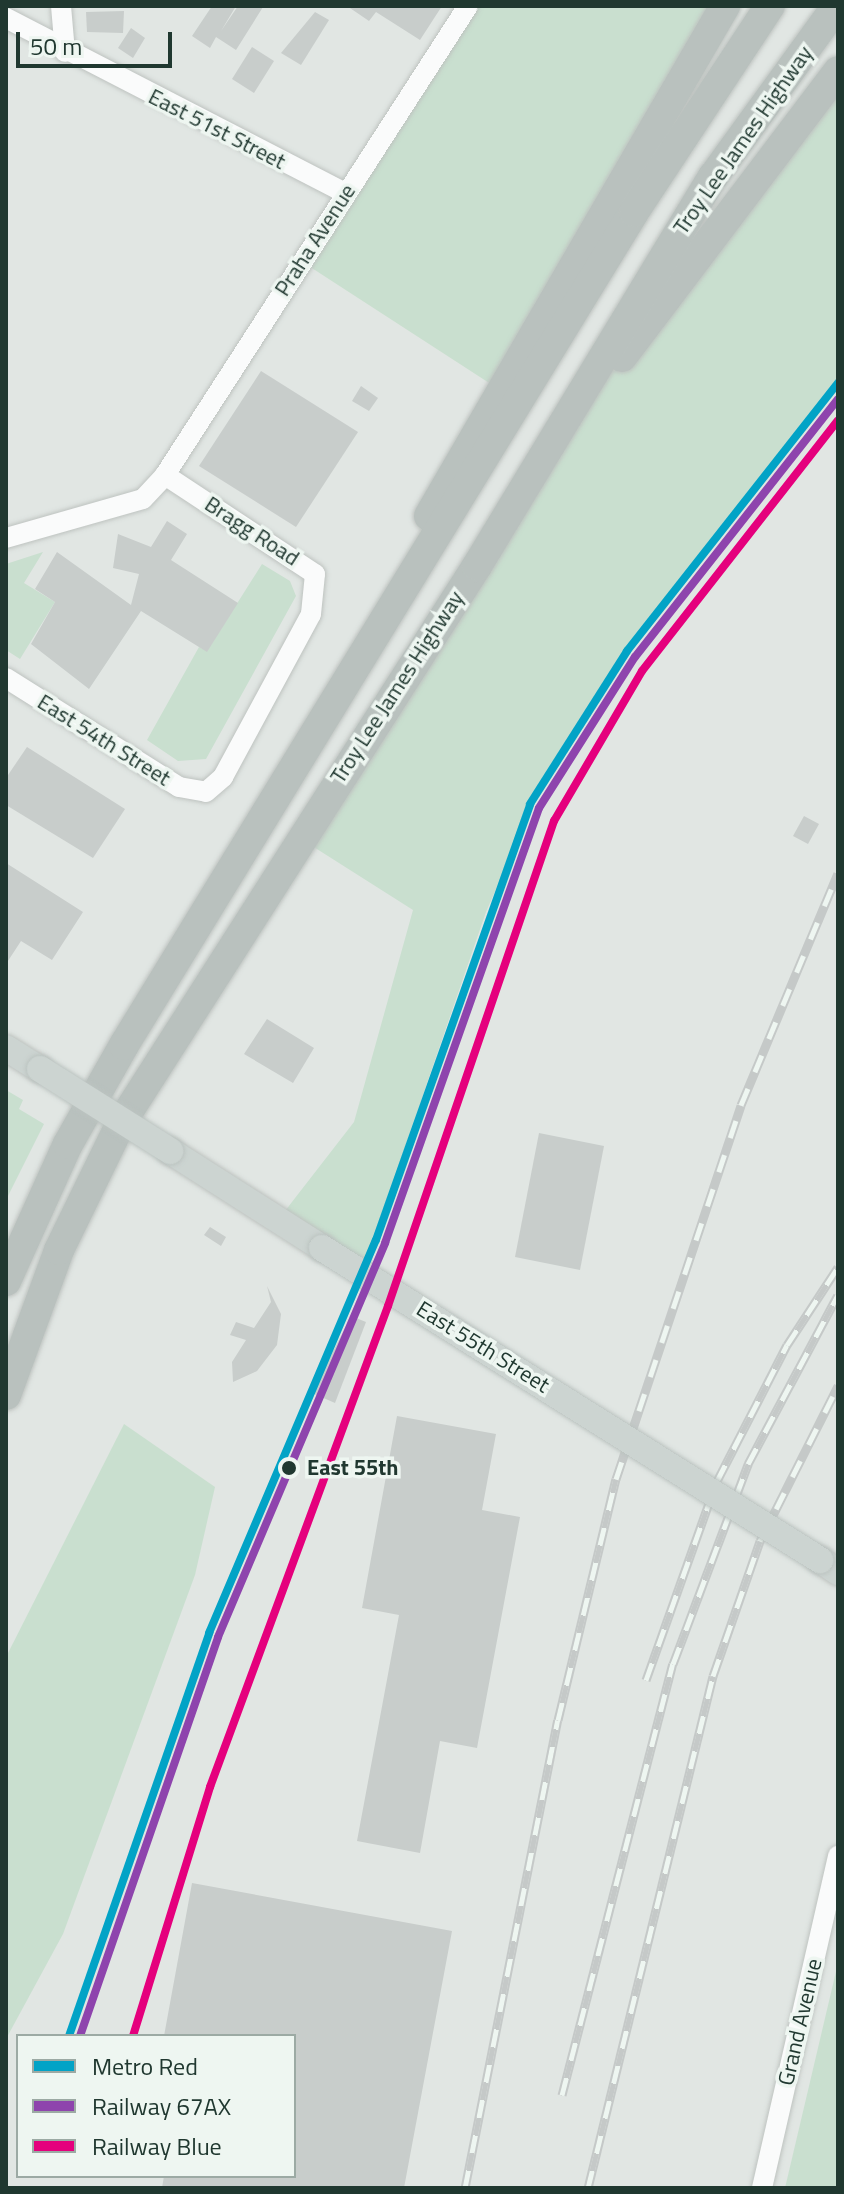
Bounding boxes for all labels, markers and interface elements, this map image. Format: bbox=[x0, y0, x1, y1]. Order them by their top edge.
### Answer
scale bar bbox=[20, 16, 176, 66]
text: 50 m bbox=[30, 28, 82, 64]
street label: Troy Lee James Highway bbox=[668, 41, 818, 239]
street label: East 51st Street bbox=[144, 83, 290, 175]
street label: Praha Avenue bbox=[269, 179, 361, 301]
street label: Bragg Road bbox=[200, 491, 304, 571]
street label: Troy Lee James Highway bbox=[325, 586, 469, 788]
street label: East 54th Street bbox=[33, 689, 175, 791]
street label: East 55th Street bbox=[412, 1296, 554, 1398]
place label: East 55th bbox=[307, 1455, 398, 1481]
marker: East 55th bbox=[278, 1457, 300, 1479]
street label: Grand Avenue bbox=[773, 1956, 827, 2088]
legend bbox=[16, 2034, 296, 2178]
text: Metro Red bbox=[92, 2048, 198, 2084]
text: Railway 67AX bbox=[92, 2088, 231, 2124]
text: Railway Blue bbox=[92, 2128, 222, 2164]

